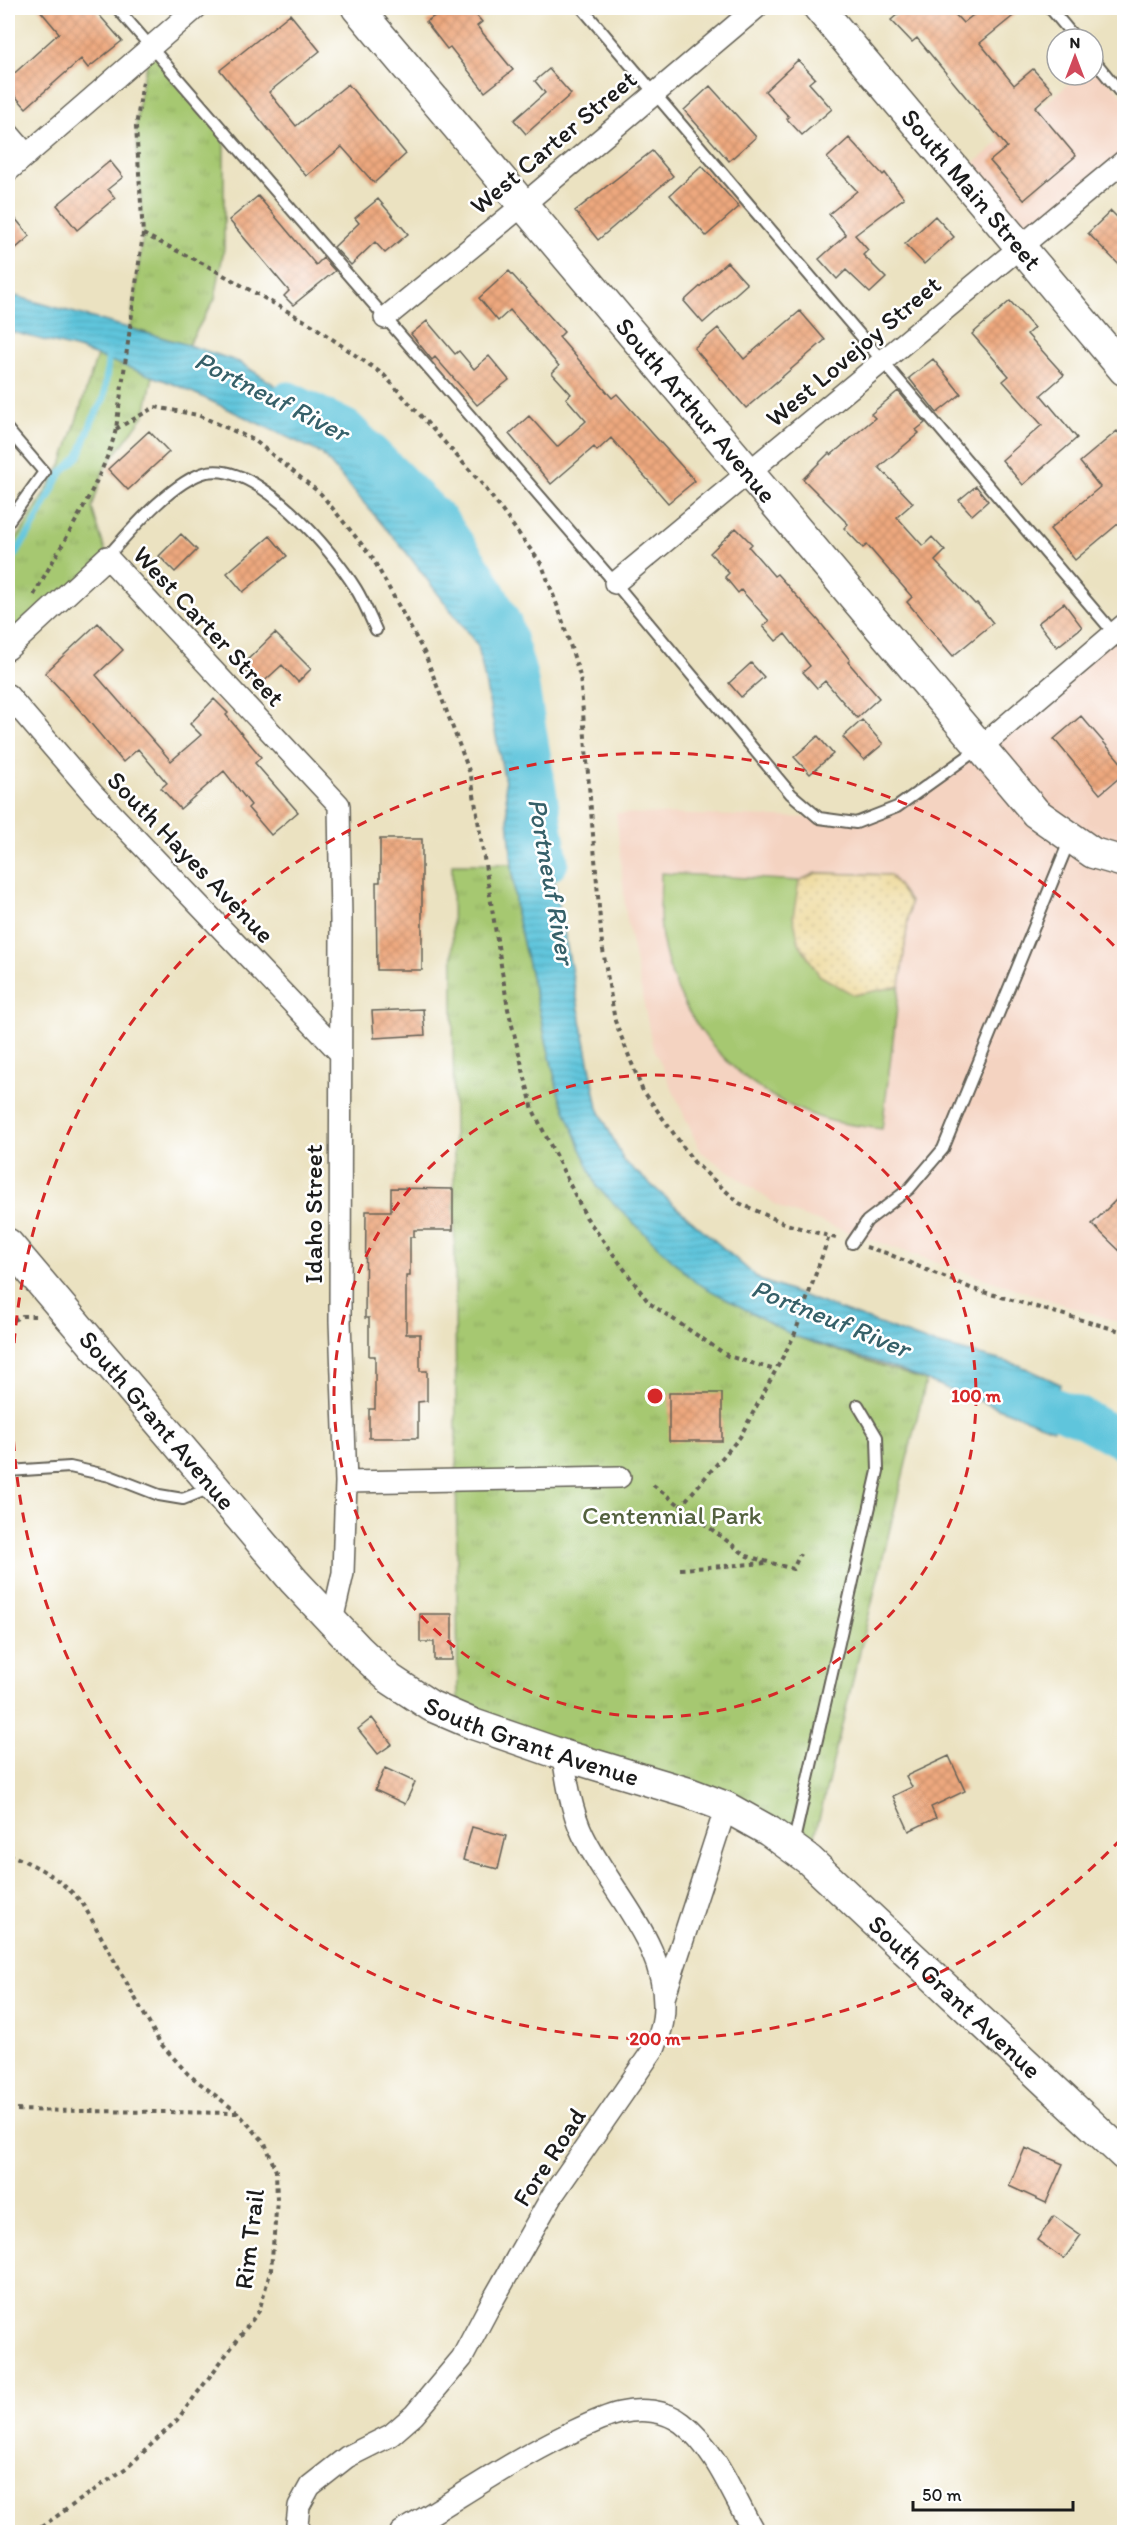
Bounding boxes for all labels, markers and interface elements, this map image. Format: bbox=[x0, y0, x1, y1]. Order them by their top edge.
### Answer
north arrow bbox=[1045, 27, 1105, 87]
text: N bbox=[1070, 33, 1080, 52]
street label: West Carter Street bbox=[463, 63, 643, 221]
street label: South Main Street bbox=[894, 102, 1049, 277]
street label: West Lovejoy Street bbox=[759, 268, 947, 434]
street label: South Arthur Avenue bbox=[609, 311, 784, 509]
water label: Portneuf River bbox=[190, 343, 357, 450]
street label: West Carter Street bbox=[126, 539, 292, 713]
street label: South Hayes Avenue bbox=[101, 764, 281, 950]
water label: Portneuf River bbox=[521, 795, 583, 970]
street label: Idaho Street bbox=[297, 1144, 329, 1284]
water label: Portneuf River bbox=[747, 1271, 918, 1366]
street label: South Grant Avenue bbox=[72, 1324, 243, 1517]
text: 100 m bbox=[951, 1385, 1002, 1407]
centre of rings bbox=[645, 1386, 665, 1406]
park label: Centennial Park bbox=[582, 1499, 763, 1531]
street label: South Grant Avenue bbox=[419, 1689, 643, 1793]
street label: South Grant Avenue bbox=[862, 1908, 1048, 2086]
text: 200 m bbox=[630, 2028, 681, 2050]
street label: Fore Road bbox=[505, 2102, 593, 2212]
street label: Rim Trail bbox=[227, 2187, 271, 2291]
scale bar bbox=[913, 2474, 1074, 2512]
text: 50 m bbox=[922, 2484, 962, 2506]

